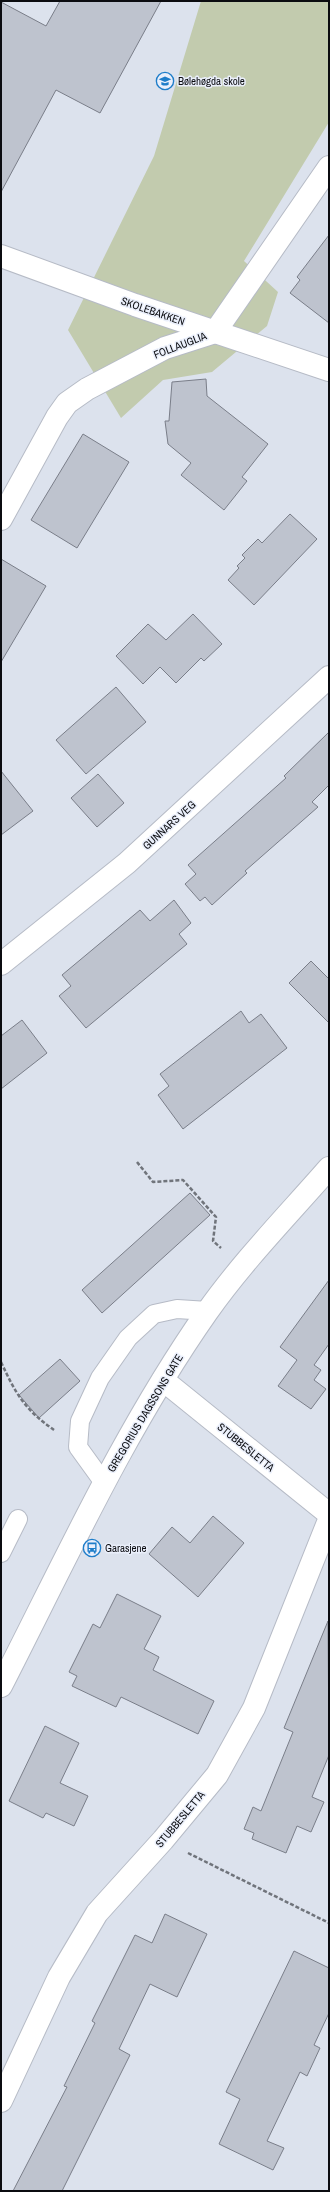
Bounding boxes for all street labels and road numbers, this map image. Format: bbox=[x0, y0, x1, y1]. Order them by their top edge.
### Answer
street label: SKOLEBAKKEN bbox=[119, 294, 187, 328]
street label: FOLLAUGLIA bbox=[152, 328, 209, 362]
street label: GUNNARS VEG bbox=[140, 797, 198, 853]
street label: GREGORIUS DAGSSONS GATE bbox=[104, 1351, 186, 1475]
street label: STUBBESLETTA bbox=[215, 1420, 278, 1475]
street label: STUBBESLETTA bbox=[152, 1787, 208, 1850]

